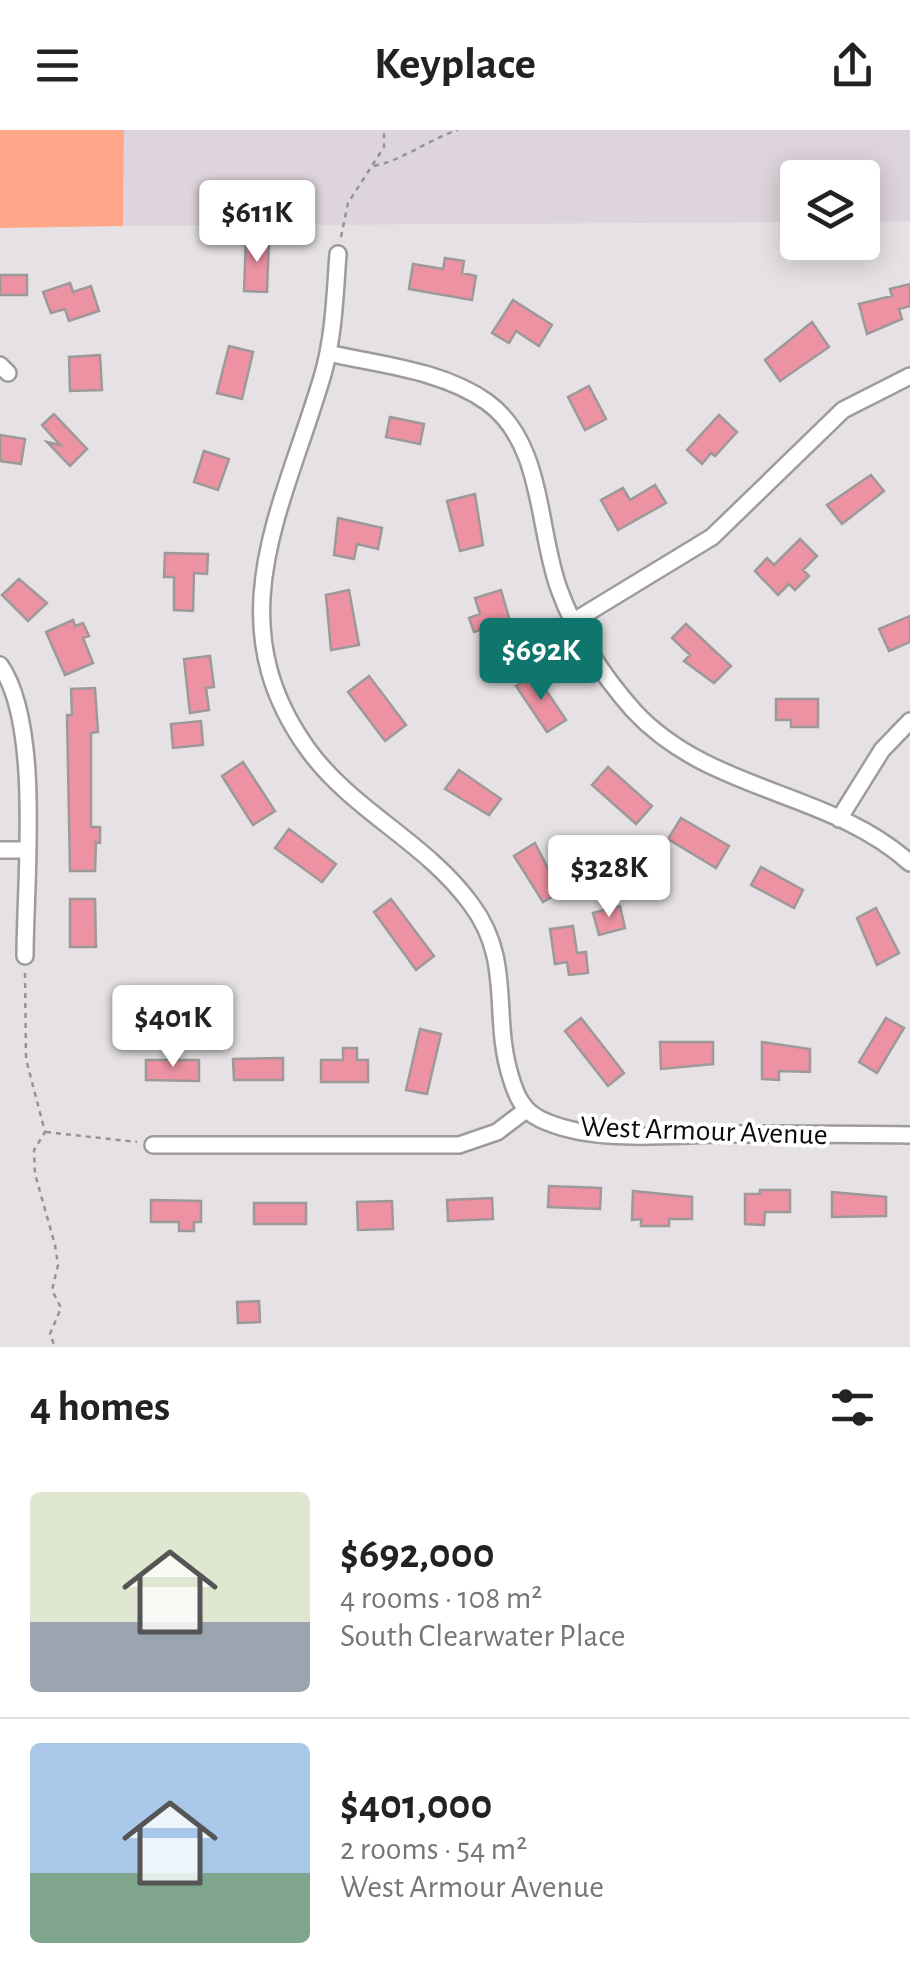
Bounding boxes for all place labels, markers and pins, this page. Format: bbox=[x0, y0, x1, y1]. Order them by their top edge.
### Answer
pin: $611K bbox=[187, 180, 327, 265]
pin: $692K bbox=[471, 618, 611, 703]
pin: $328K bbox=[539, 835, 679, 920]
pin: $401K bbox=[103, 985, 243, 1070]

